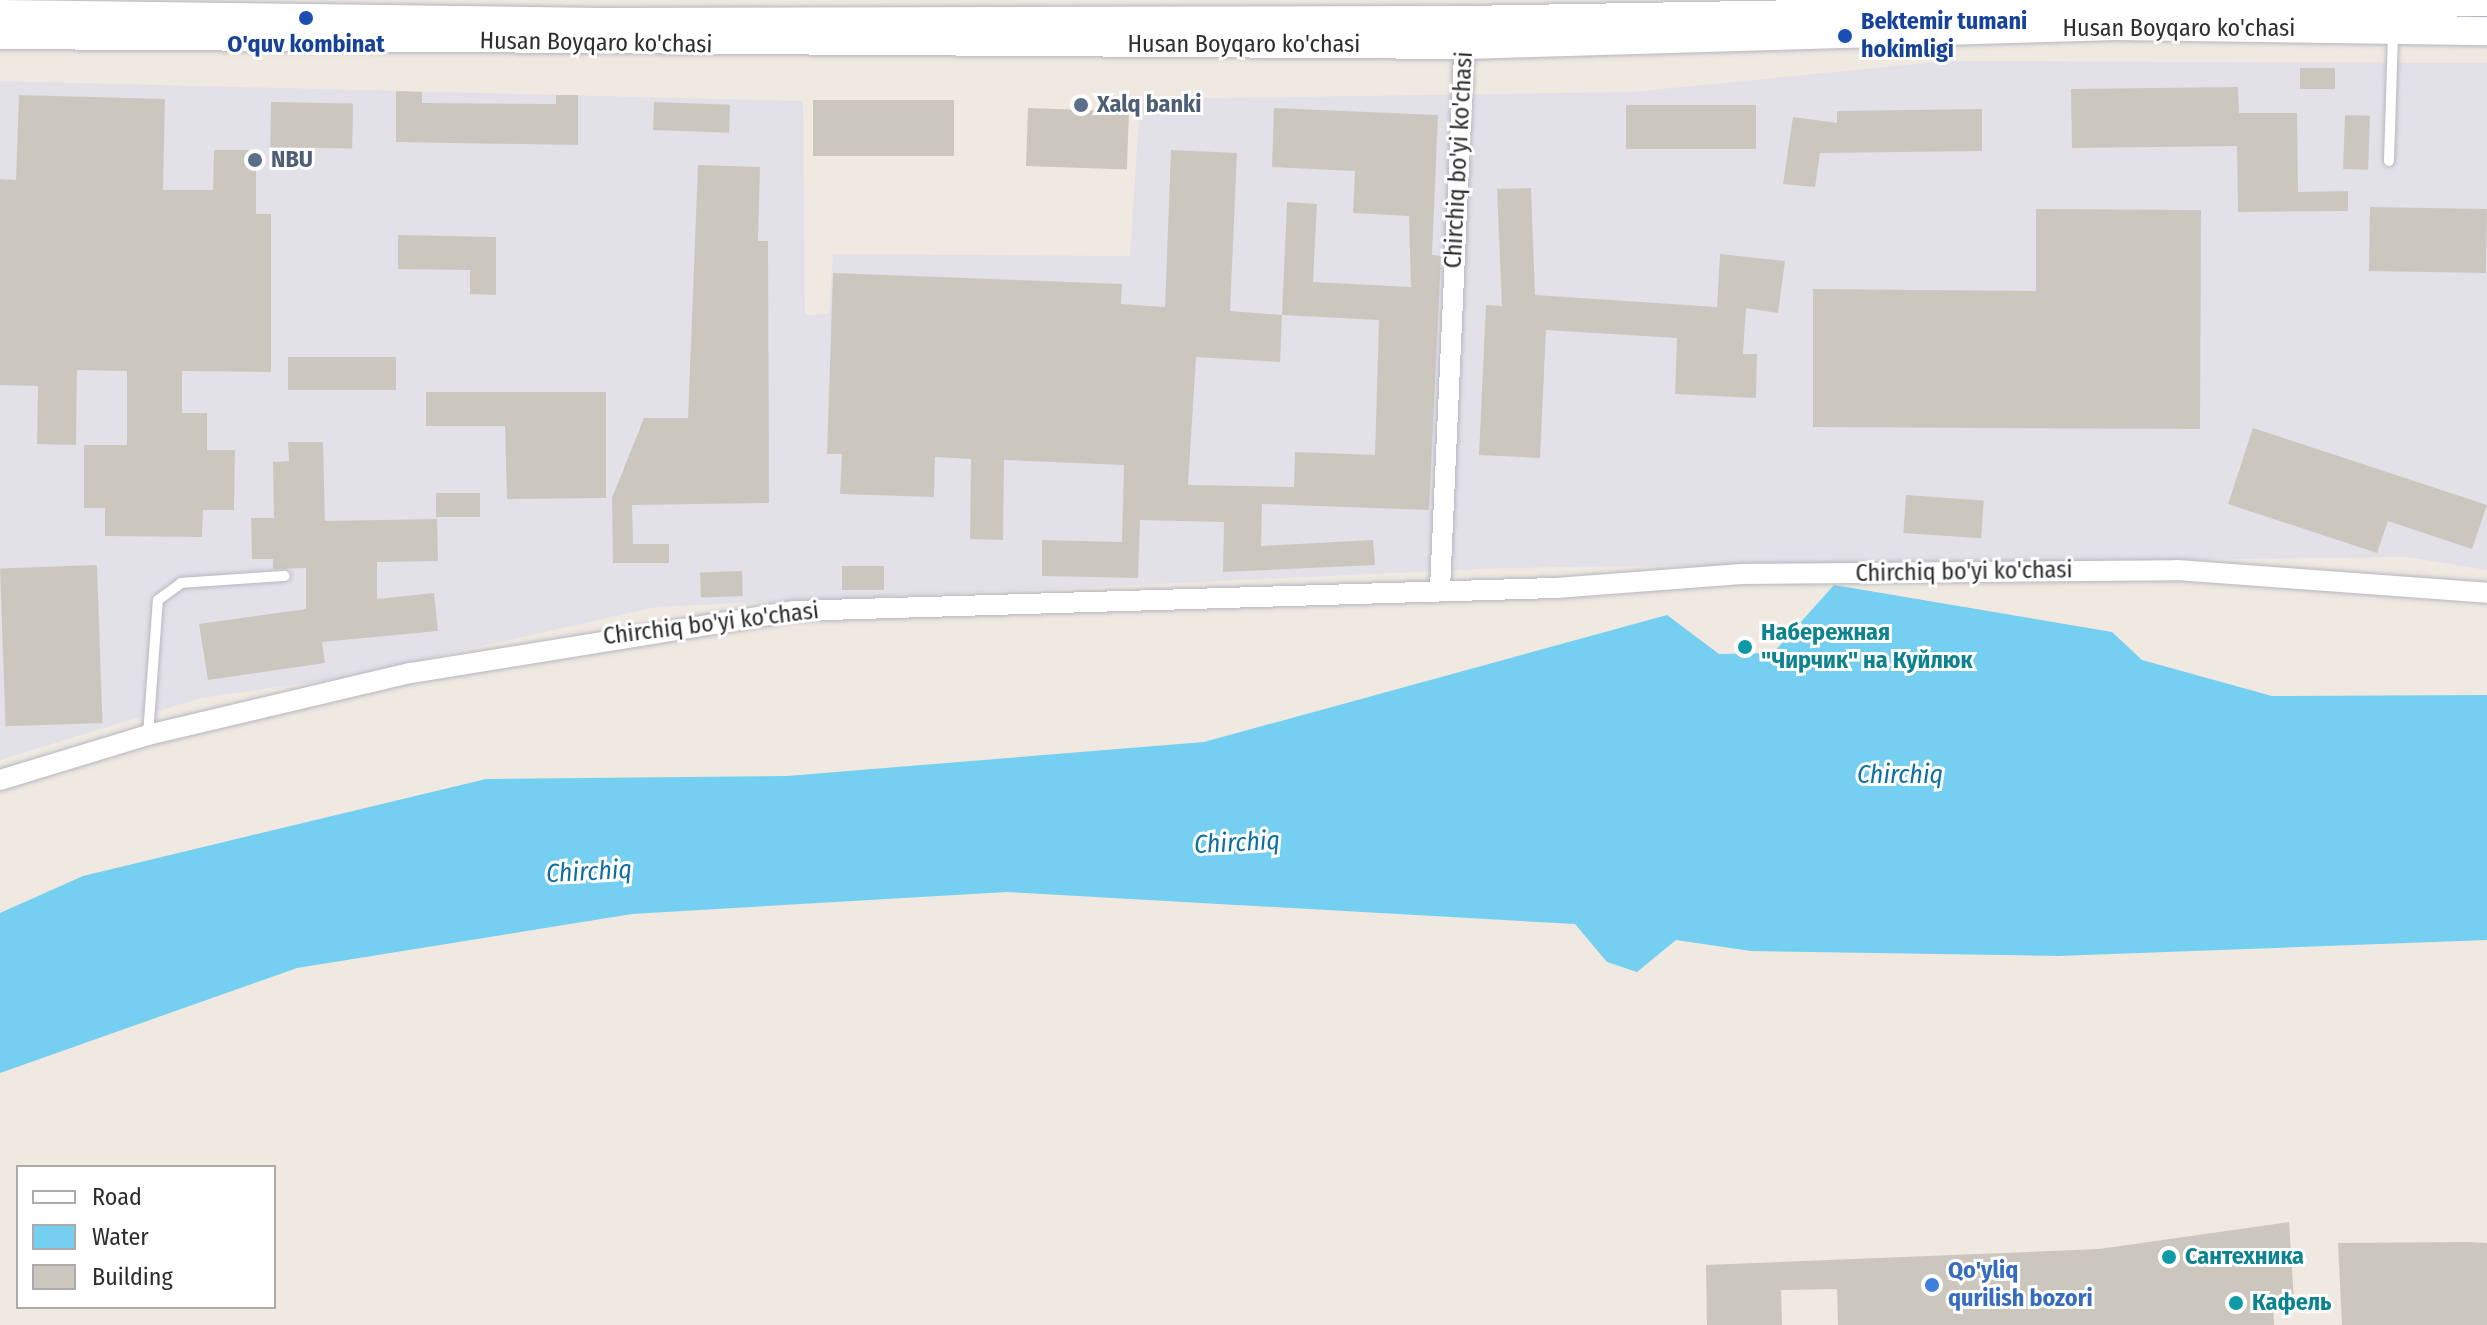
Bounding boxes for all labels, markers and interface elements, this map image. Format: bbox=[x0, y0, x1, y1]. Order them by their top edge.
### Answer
place label: Bektemir tumani hokimligi bbox=[1861, 8, 2027, 64]
marker: O'quv kombinat bbox=[297, 9, 315, 27]
street label: Husan Boyqaro ko'chasi bbox=[2063, 15, 2295, 43]
street label: Husan Boyqaro ko'chasi bbox=[479, 27, 713, 59]
marker: Bektemir tumani hokimligi bbox=[1836, 27, 1854, 45]
place label: O'quv kombinat bbox=[227, 31, 385, 59]
street label: Husan Boyqaro ko'chasi bbox=[1128, 31, 1360, 59]
street label: Chirchiq bo'yi ko'chasi bbox=[1439, 51, 1479, 269]
place label: Xalq banki bbox=[1097, 91, 1201, 119]
marker: Xalq banki bbox=[1072, 96, 1090, 114]
place label: NBU bbox=[271, 146, 313, 174]
marker: NBU bbox=[246, 151, 264, 169]
street label: Chirchiq bo'yi ko'chasi bbox=[1855, 556, 2073, 588]
street label: Chirchiq bo'yi ko'chasi bbox=[602, 596, 820, 652]
place label: Набережная "Чирчик" на Куйлюк bbox=[1761, 619, 1972, 675]
marker: Набережная "Чирчик" на Куйлюк bbox=[1736, 638, 1754, 656]
water label: Chirchiq bbox=[1857, 759, 1943, 791]
water label: Chirchiq bbox=[1193, 825, 1281, 861]
water label: Chirchiq bbox=[545, 854, 633, 890]
legend bbox=[16, 1165, 276, 1309]
text: Road bbox=[92, 1183, 142, 1211]
text: Water bbox=[92, 1223, 149, 1251]
place label: Сантехника bbox=[2185, 1243, 2304, 1271]
marker: Сантехника bbox=[2160, 1248, 2178, 1266]
place label: Qo'yliq qurilish bozori bbox=[1948, 1257, 2093, 1313]
text: Building bbox=[92, 1263, 173, 1291]
marker: Qo'yliq qurilish bozori bbox=[1923, 1276, 1941, 1294]
place label: Кафель bbox=[2252, 1289, 2331, 1317]
marker: Кафель bbox=[2227, 1294, 2245, 1312]

